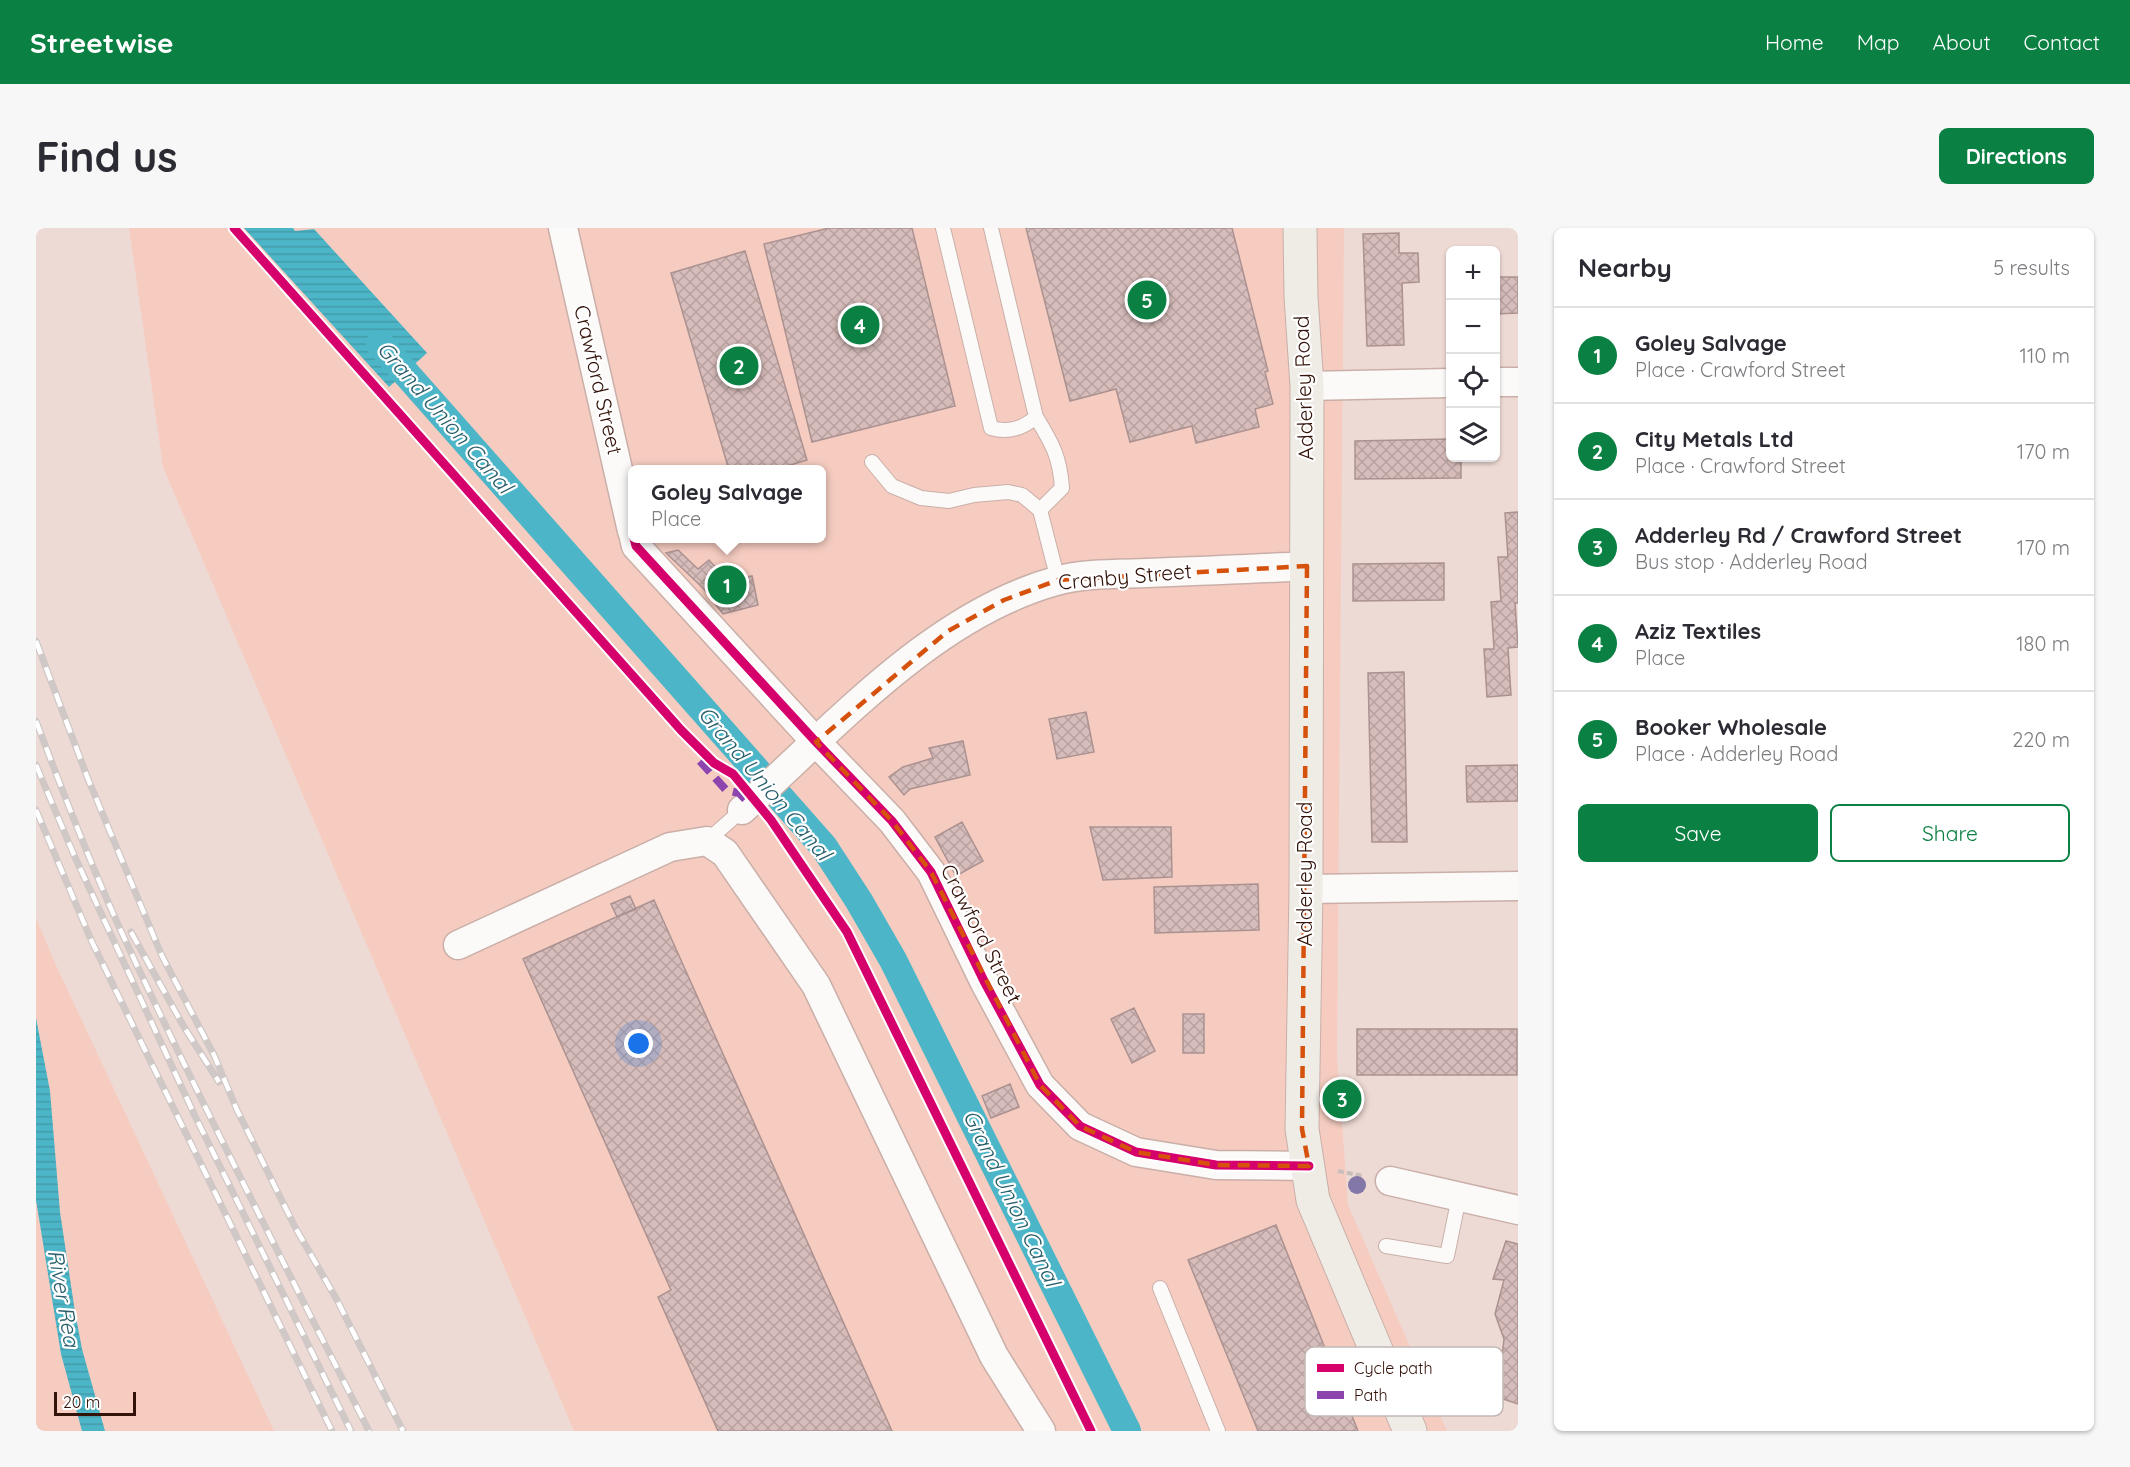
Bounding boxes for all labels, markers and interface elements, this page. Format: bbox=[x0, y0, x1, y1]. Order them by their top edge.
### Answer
text: Streetwise bbox=[30, 25, 173, 60]
text: Home bbox=[1765, 29, 1824, 55]
text: Map bbox=[1857, 29, 1900, 55]
text: About bbox=[1933, 29, 1991, 55]
text: Contact bbox=[2024, 29, 2100, 55]
button: Directions bbox=[1939, 128, 2094, 184]
text: Find us bbox=[36, 130, 178, 183]
map controls bbox=[1446, 246, 1500, 462]
button: + bbox=[1446, 246, 1500, 300]
text: Nearby bbox=[1578, 251, 1672, 284]
text: 5 results bbox=[1993, 255, 2070, 280]
pin: 5 bbox=[1128, 278, 1166, 322]
button: − bbox=[1446, 300, 1500, 354]
street label: Crawford Street bbox=[569, 302, 629, 457]
pin: 4 bbox=[840, 302, 880, 348]
street label: Adderley Road bbox=[1287, 315, 1319, 461]
text: Goley Salvage bbox=[1635, 329, 1787, 357]
water label: Grand Union Canal bbox=[371, 335, 521, 501]
text: 1 bbox=[1594, 343, 1601, 368]
text: 110 m bbox=[2020, 343, 2070, 368]
pin: 2 bbox=[720, 344, 758, 388]
button: locate bbox=[1446, 354, 1500, 408]
text: Place · Crawford Street bbox=[1635, 357, 1846, 382]
button: layers bbox=[1446, 408, 1500, 462]
text: City Metals Ltd bbox=[1635, 425, 1794, 453]
text: 2 bbox=[1592, 439, 1603, 464]
text: 170 m bbox=[2017, 439, 2070, 464]
text: Place · Crawford Street bbox=[1635, 453, 1846, 478]
popup bbox=[628, 465, 826, 543]
text: Goley Salvage bbox=[651, 478, 803, 506]
text: Place bbox=[651, 506, 701, 531]
text: Adderley Rd / Crawford Street bbox=[1635, 521, 1962, 549]
text: 3 bbox=[1592, 535, 1603, 560]
text: 170 m bbox=[2017, 535, 2070, 560]
text: Bus stop · Adderley Road bbox=[1635, 549, 1868, 574]
street label: Cranby Street bbox=[1057, 557, 1193, 595]
pin: 1 bbox=[708, 562, 746, 608]
text: Aziz Textiles bbox=[1635, 617, 1761, 645]
text: 4 bbox=[1592, 631, 1603, 656]
text: 180 m bbox=[2016, 631, 2070, 656]
text: Place bbox=[1635, 645, 1685, 670]
water label: Grand Union Canal bbox=[692, 700, 840, 868]
text: Booker Wholesale bbox=[1635, 713, 1827, 741]
text: 5 bbox=[1592, 727, 1603, 752]
text: 220 m bbox=[2012, 727, 2070, 752]
text: Place · Adderley Road bbox=[1635, 741, 1838, 766]
street label: Adderley Road bbox=[1291, 801, 1317, 947]
button: Save bbox=[1578, 804, 1818, 862]
button: Share bbox=[1830, 804, 2070, 862]
street label: Crawford Street bbox=[936, 860, 1028, 1008]
your location bbox=[624, 1029, 653, 1058]
pin: 3 bbox=[1322, 1076, 1362, 1122]
water label: Grand Union Canal bbox=[957, 1105, 1068, 1293]
water label: River Rea bbox=[42, 1247, 87, 1351]
legend bbox=[1305, 1347, 1503, 1416]
text: Cycle path bbox=[1354, 1358, 1433, 1378]
text: Path bbox=[1354, 1385, 1388, 1405]
scale bar bbox=[54, 1389, 136, 1416]
text: 20 m bbox=[63, 1392, 100, 1412]

